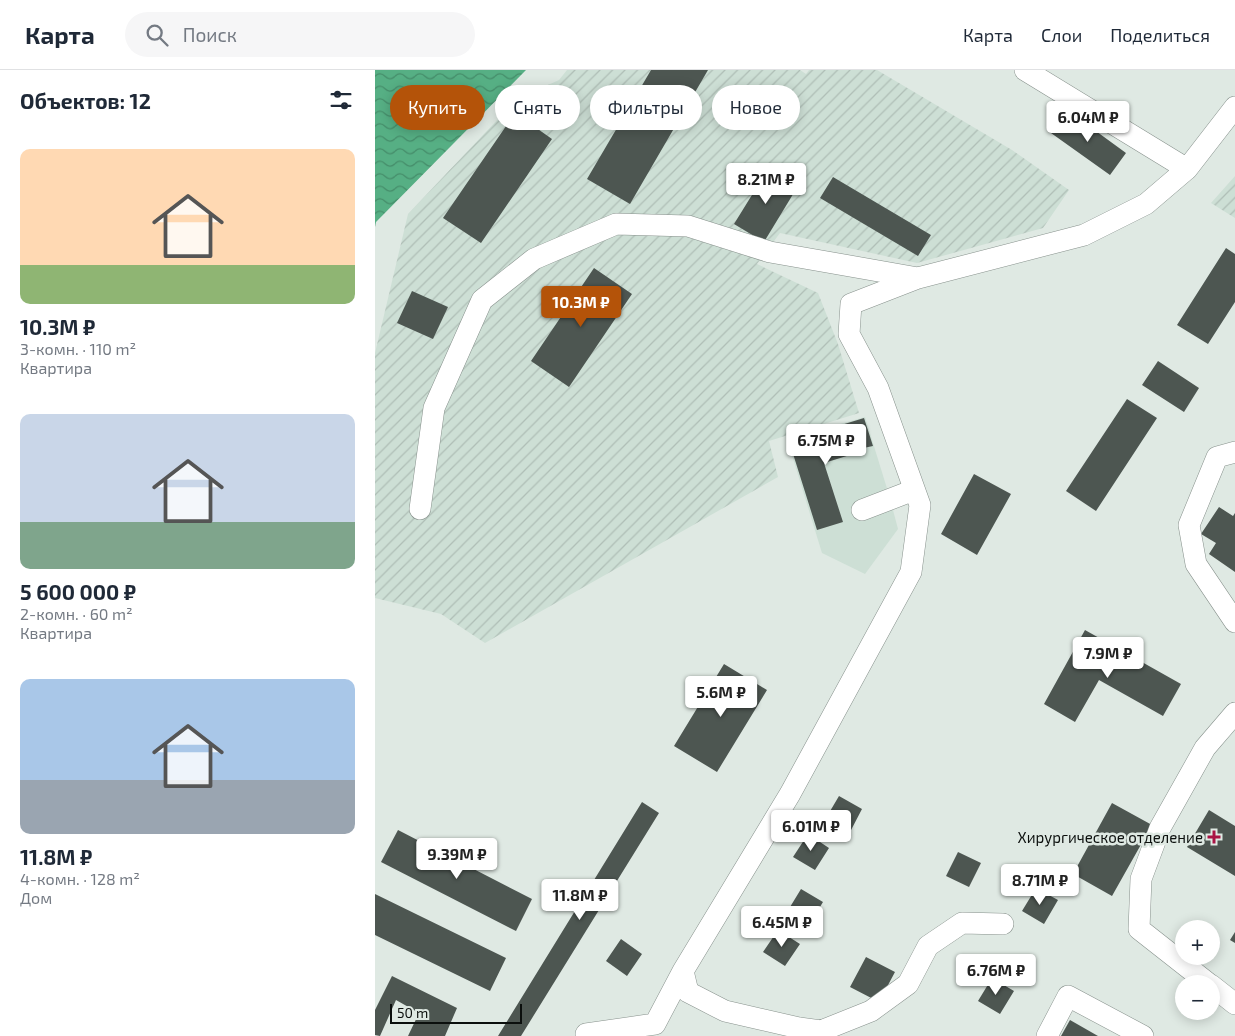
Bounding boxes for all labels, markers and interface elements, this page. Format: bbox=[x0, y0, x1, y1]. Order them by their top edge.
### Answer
search box bbox=[125, 12, 475, 57]
text: Карта bbox=[25, 20, 95, 49]
icon: search bbox=[143, 21, 171, 49]
text: Поиск bbox=[183, 23, 237, 46]
text: Карта bbox=[963, 24, 1013, 46]
text: Слои bbox=[1041, 24, 1082, 46]
text: Поделиться bbox=[1110, 24, 1210, 46]
chip: Купить bbox=[390, 85, 485, 130]
chip: Снять bbox=[495, 85, 580, 130]
chip: Фильтры bbox=[590, 85, 702, 130]
chip: Новое bbox=[712, 85, 800, 130]
icon: filters bbox=[327, 86, 355, 114]
text: Объектов: 12 bbox=[20, 88, 151, 113]
pin: 6.04M ₽ bbox=[1042, 100, 1134, 143]
text: 6.04M ₽ bbox=[1057, 107, 1119, 126]
pin: 8.21M ₽ bbox=[720, 162, 812, 205]
text: 8.21M ₽ bbox=[737, 169, 795, 188]
icon: home bbox=[143, 181, 233, 271]
pin: 10.3M ₽ bbox=[535, 286, 627, 328]
text: 10.3M ₽ bbox=[552, 292, 610, 311]
text: 10.3M ₽ bbox=[20, 314, 96, 339]
text: 3-комн. · 110 m² bbox=[20, 339, 136, 358]
text: Квартира bbox=[20, 358, 92, 377]
pin: 6.75M ₽ bbox=[780, 424, 872, 466]
text: 6.75M ₽ bbox=[797, 430, 855, 449]
icon: home bbox=[143, 446, 233, 536]
text: 5 600 000 ₽ bbox=[20, 579, 136, 604]
text: 2-комн. · 60 m² bbox=[20, 604, 133, 623]
text: Квартира bbox=[20, 623, 92, 642]
pin: 7.9M ₽ bbox=[1067, 636, 1149, 679]
text: 7.9M ₽ bbox=[1084, 643, 1132, 662]
pin: 5.6M ₽ bbox=[680, 676, 762, 718]
text: 5.6M ₽ bbox=[696, 682, 746, 701]
icon: home bbox=[143, 711, 233, 801]
pin: 6.01M ₽ bbox=[765, 810, 857, 852]
text: 6.01M ₽ bbox=[782, 816, 840, 835]
place label: Хирургическое отделение bbox=[1018, 828, 1203, 847]
marker: Хирургическое отделение bbox=[1207, 830, 1221, 844]
pin: 9.39M ₽ bbox=[411, 838, 503, 880]
text: 11.8M ₽ bbox=[20, 844, 93, 869]
text: 9.39M ₽ bbox=[427, 844, 487, 863]
pin: 8.71M ₽ bbox=[994, 864, 1086, 906]
text: 4-комн. · 128 m² bbox=[20, 869, 140, 888]
text: 8.71M ₽ bbox=[1012, 870, 1068, 889]
pin: 11.8M ₽ bbox=[534, 878, 626, 921]
text: 11.8M ₽ bbox=[552, 885, 608, 904]
text: Дом bbox=[20, 888, 52, 907]
pin: 6.45M ₽ bbox=[736, 906, 828, 948]
text: 6.45M ₽ bbox=[752, 912, 812, 931]
map controls bbox=[1175, 920, 1220, 1020]
button: + bbox=[1175, 920, 1220, 965]
pin: 6.76M ₽ bbox=[950, 954, 1042, 996]
text: 6.76M ₽ bbox=[967, 960, 1025, 979]
button: − bbox=[1175, 975, 1220, 1020]
scale bar bbox=[390, 1001, 523, 1024]
text: 50 m bbox=[397, 1004, 428, 1021]

